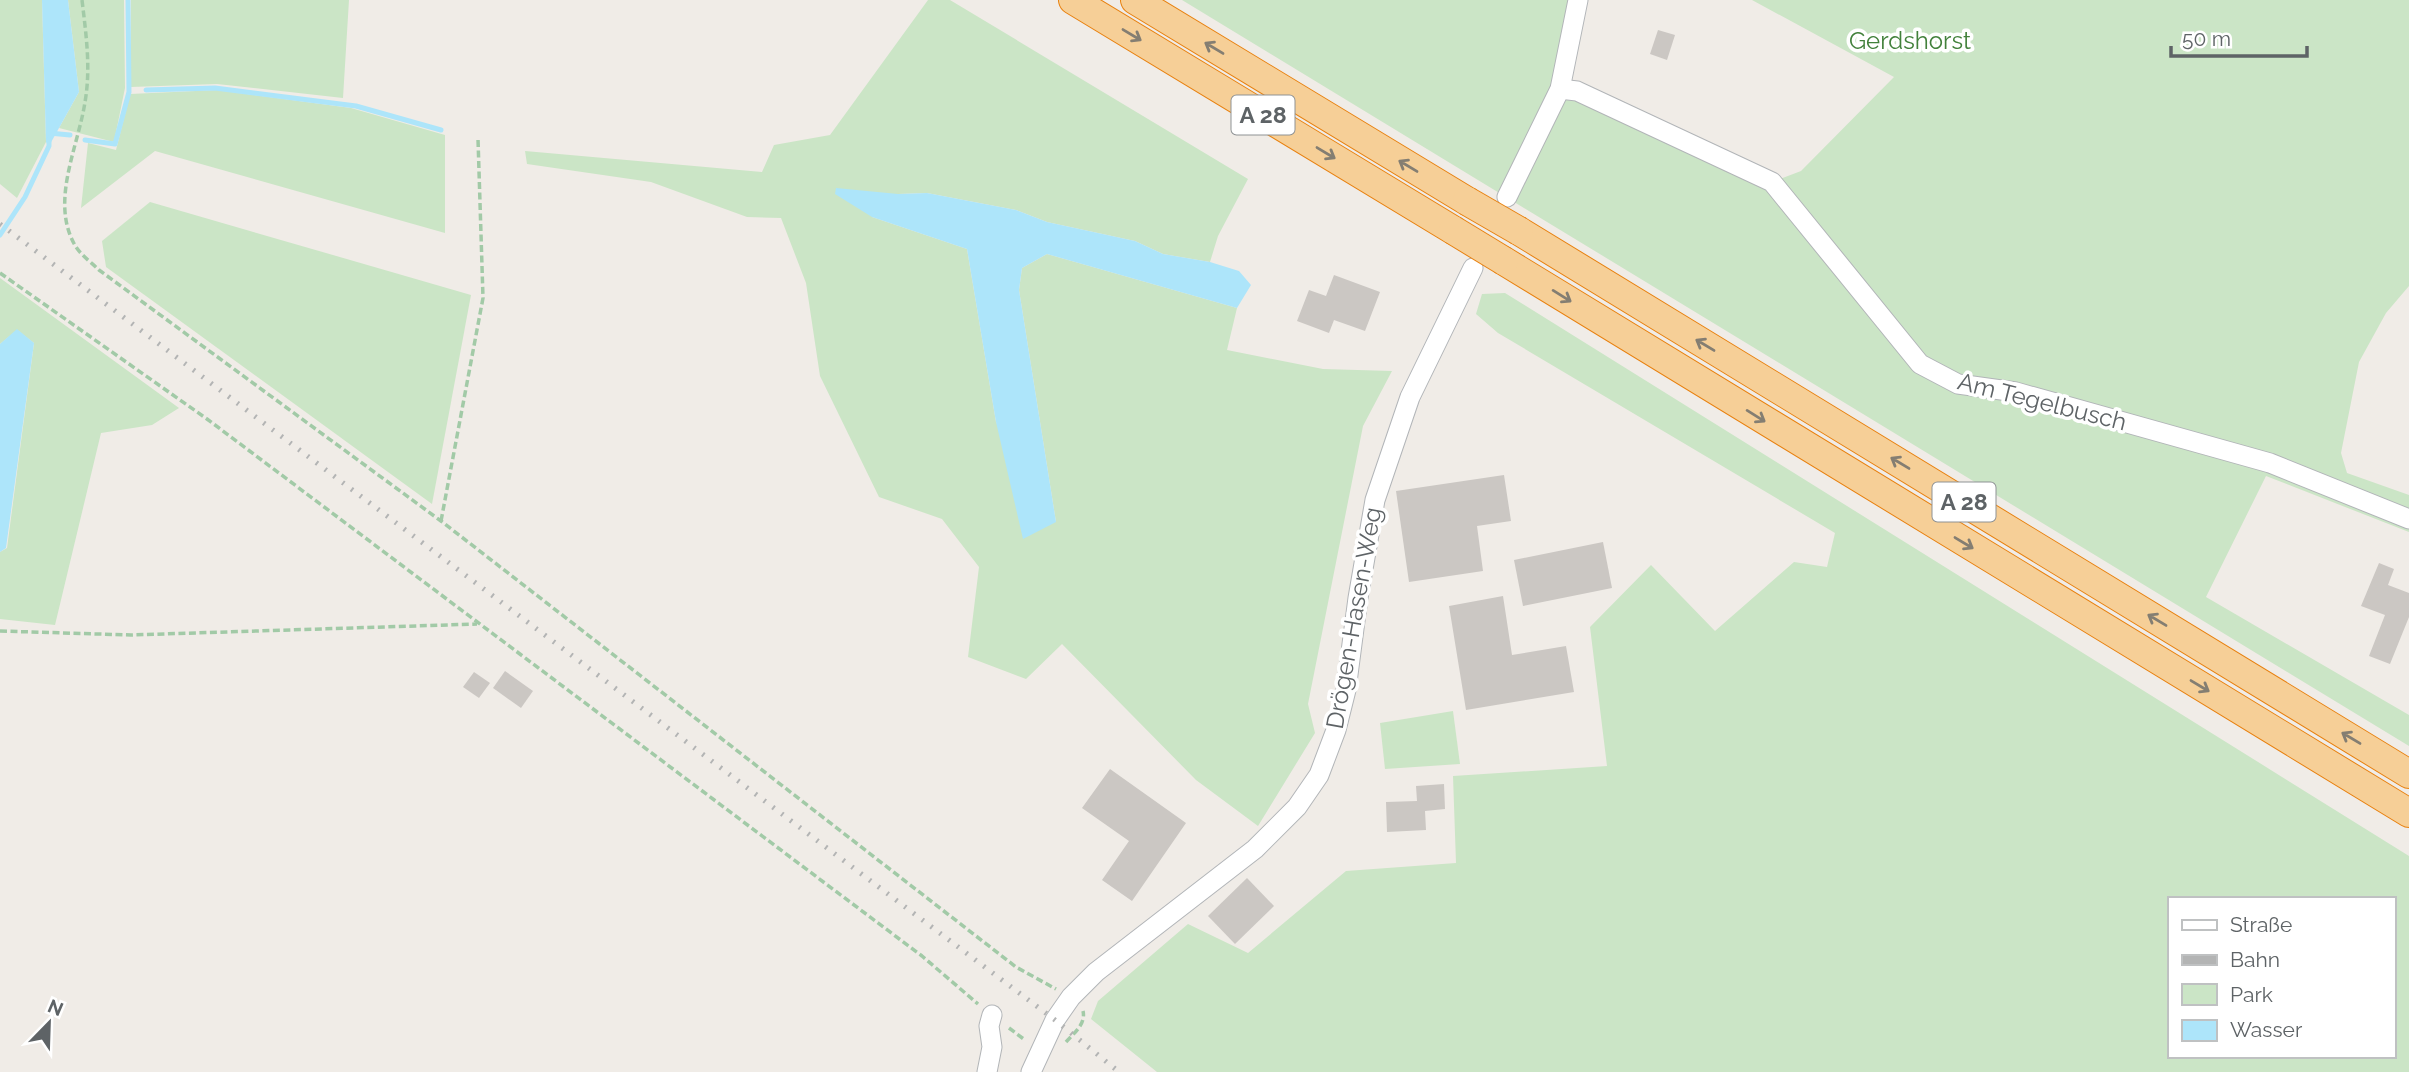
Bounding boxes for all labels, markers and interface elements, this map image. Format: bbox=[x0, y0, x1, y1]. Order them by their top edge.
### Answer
scale bar bbox=[2171, 14, 2308, 58]
park label: Gerdshorst bbox=[1849, 26, 1971, 55]
text: 50 m bbox=[2182, 26, 2231, 51]
one-way arrow bbox=[1121, 29, 1141, 43]
one-way arrow bbox=[1204, 40, 1224, 54]
road number: A 28 bbox=[1232, 96, 1294, 134]
one-way arrow bbox=[1316, 146, 1336, 160]
one-way arrow bbox=[1399, 158, 1419, 172]
one-way arrow bbox=[1552, 290, 1572, 304]
one-way arrow bbox=[1696, 337, 1716, 351]
street label: Am Tegelbusch bbox=[1955, 367, 2130, 437]
one-way arrow bbox=[1746, 408, 1765, 423]
one-way arrow bbox=[1890, 456, 1910, 470]
road number: A 28 bbox=[1932, 482, 1996, 522]
street label: Drögen-Hasen-Weg bbox=[1320, 505, 1387, 731]
one-way arrow bbox=[1954, 536, 1974, 550]
one-way arrow bbox=[2147, 613, 2167, 627]
one-way arrow bbox=[2190, 680, 2210, 694]
one-way arrow bbox=[2341, 731, 2361, 745]
legend bbox=[2168, 897, 2395, 1058]
text: Straße bbox=[2230, 912, 2292, 937]
text: Bahn bbox=[2230, 947, 2280, 972]
text: Park bbox=[2230, 982, 2273, 1007]
north arrow bbox=[14, 988, 84, 1058]
text: N bbox=[45, 994, 67, 1020]
text: Wasser bbox=[2230, 1017, 2303, 1042]

